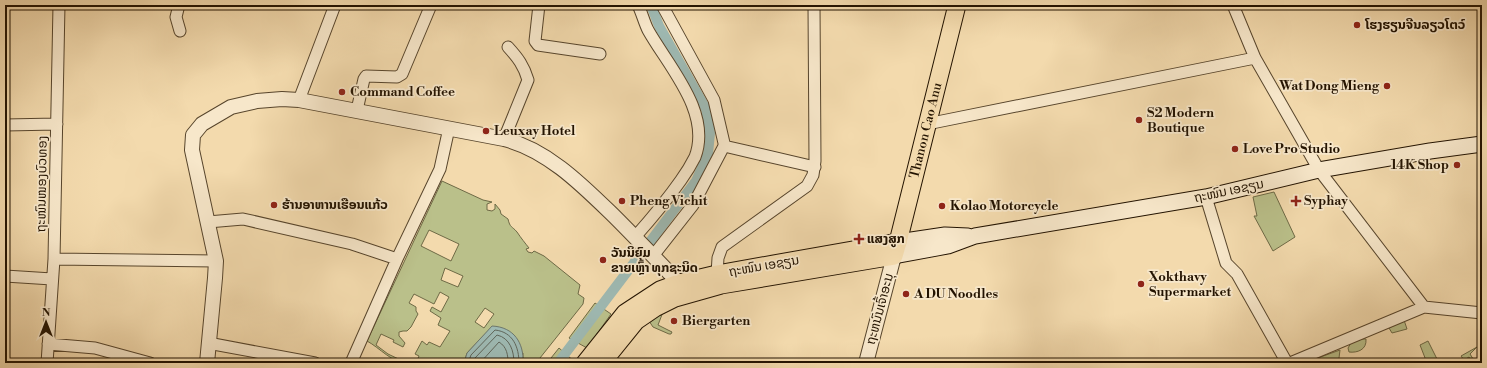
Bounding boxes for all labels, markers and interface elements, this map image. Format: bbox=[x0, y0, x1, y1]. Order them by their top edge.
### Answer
place label: ໂຮງຮຽນຈີນລຽວໂຕວ໌ bbox=[1364, 17, 1466, 33]
marker: ໂຮງຮຽນຈີນລຽວໂຕວ໌ bbox=[1352, 20, 1362, 30]
place label: Wat Dong Mieng bbox=[1278, 78, 1380, 94]
street label: Thanon Cao Anu bbox=[906, 80, 946, 180]
marker: Wat Dong Mieng bbox=[1382, 81, 1392, 91]
place label: Command Coffee bbox=[350, 84, 455, 100]
marker: Command Coffee bbox=[337, 87, 347, 97]
place label: S2 Modern Boutique bbox=[1147, 105, 1214, 136]
marker: S2 Modern Boutique bbox=[1134, 115, 1144, 125]
place label: Leuxay Hotel bbox=[494, 123, 576, 139]
marker: Leuxay Hotel bbox=[481, 126, 491, 136]
street label: ຖະໜົນໜອງບົວທອງ bbox=[33, 135, 51, 233]
place label: Love Pro Studio bbox=[1243, 141, 1341, 157]
marker: Love Pro Studio bbox=[1230, 144, 1240, 154]
place label: 14K Shop bbox=[1391, 157, 1449, 173]
marker: 14K Shop bbox=[1452, 160, 1462, 170]
street label: ຖະໜົນ ເອຊຽນ bbox=[1192, 176, 1266, 206]
place label: Pheng Vichit bbox=[630, 193, 708, 209]
place label: Syphay bbox=[1304, 193, 1348, 209]
marker: Pheng Vichit bbox=[617, 196, 627, 206]
marker: Syphay bbox=[1291, 196, 1301, 206]
place label: ຮ້ານອາຫານເຮືອນແກ້ວ bbox=[282, 197, 388, 213]
place label: Kolao Motorcycle bbox=[950, 198, 1058, 214]
marker: ຮ້ານອາຫານເຮືອນແກ້ວ bbox=[269, 200, 279, 210]
marker: Kolao Motorcycle bbox=[937, 201, 947, 211]
place label: ແສງສູກ bbox=[867, 231, 905, 248]
marker: ແສງສູກ bbox=[854, 234, 864, 244]
place label: ວັນນິຍົມ ຂາຍເຫຼົ້າ ທຸກຊະນິດ bbox=[611, 245, 698, 276]
street label: ຖະໜົນ ເອຊຽນ bbox=[728, 252, 800, 280]
marker: ວັນນິຍົມ ຂາຍເຫຼົ້າ ທຸກຊະນິດ bbox=[598, 255, 608, 265]
place label: Xokthavy Supermarket bbox=[1148, 269, 1231, 300]
street label: ຖະຫນົນເຈົ້າອະນຸ bbox=[861, 271, 897, 347]
marker: Xokthavy Supermarket bbox=[1136, 279, 1146, 289]
place label: A DU Noodles bbox=[913, 286, 998, 302]
marker: A DU Noodles bbox=[901, 289, 911, 299]
north arrow bbox=[26, 302, 66, 342]
text: N bbox=[42, 306, 51, 320]
place label: Biergarten bbox=[682, 313, 750, 329]
marker: Biergarten bbox=[669, 316, 679, 326]

